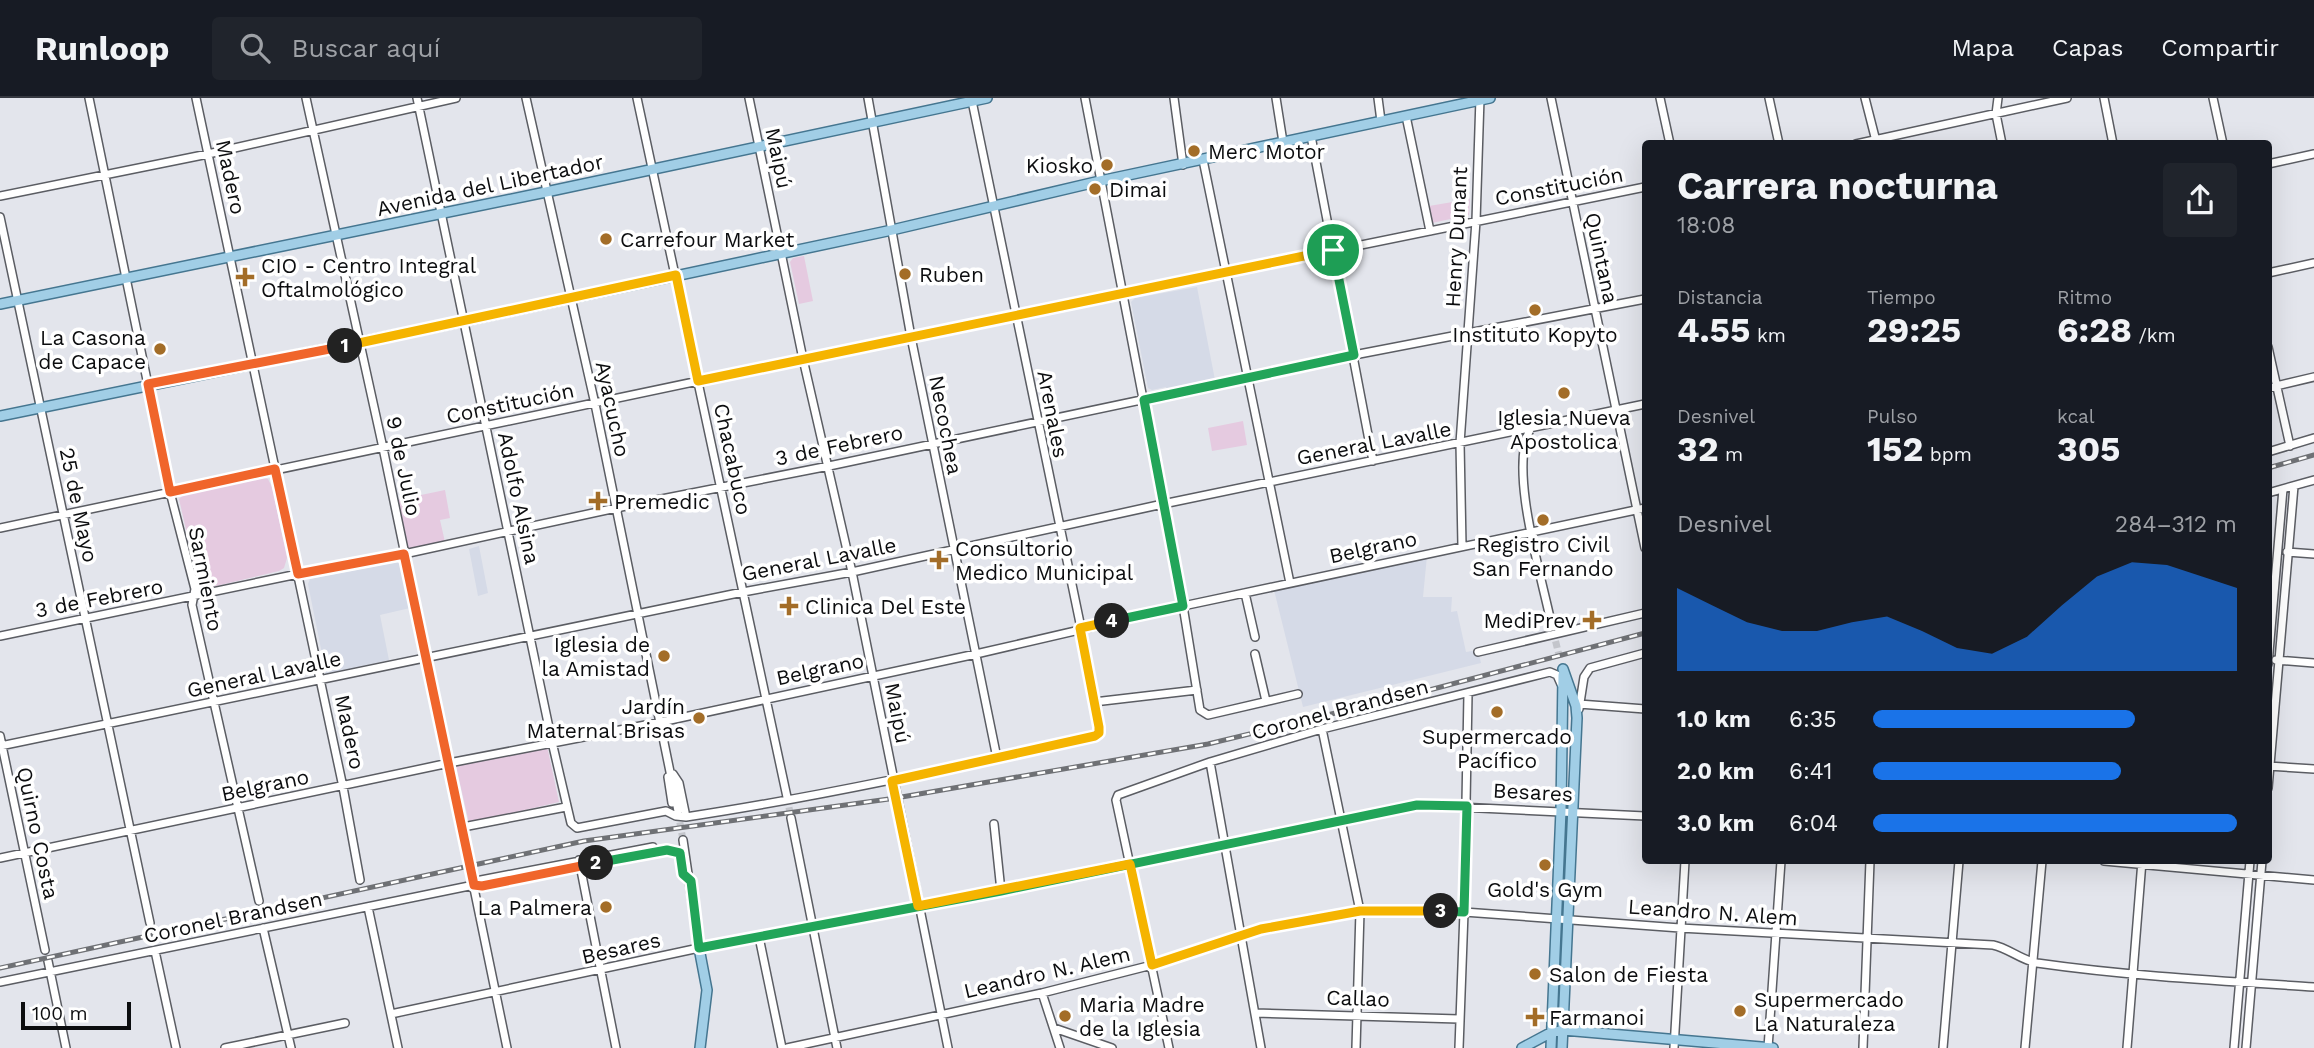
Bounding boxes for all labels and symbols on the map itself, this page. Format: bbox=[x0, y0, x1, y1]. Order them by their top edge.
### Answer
street label: Maipú bbox=[760, 125, 798, 191]
street label: Madero bbox=[211, 137, 251, 217]
place label: Merc Motor bbox=[1208, 139, 1326, 164]
marker: Merc Motor bbox=[1186, 143, 1202, 159]
street label: Avenida del Libertador bbox=[374, 149, 606, 221]
place label: Kiosko bbox=[1026, 153, 1093, 178]
marker: Kiosko bbox=[1099, 157, 1115, 173]
street label: Constitución bbox=[1493, 161, 1625, 211]
street label: Henry Dunant bbox=[1440, 166, 1472, 308]
place label: Dimai bbox=[1109, 177, 1167, 202]
marker: Dimai bbox=[1087, 181, 1103, 197]
street label: Quintana bbox=[1580, 210, 1624, 306]
pin bbox=[1303, 220, 1363, 280]
place label: Carrefour Market bbox=[620, 227, 794, 252]
marker: Carrefour Market bbox=[598, 231, 614, 247]
place label: CIO - Centro Integral Oftalmológico bbox=[261, 253, 477, 302]
place label: Ruben bbox=[919, 262, 984, 287]
marker: Ruben bbox=[897, 266, 913, 282]
marker: CIO - Centro Integral Oftalmológico bbox=[235, 267, 255, 287]
marker: Instituto Kopyto bbox=[1527, 302, 1543, 318]
place label: Instituto Kopyto bbox=[1452, 322, 1618, 347]
place label: La Casona de Capace bbox=[38, 325, 146, 374]
pin: 1 bbox=[328, 328, 362, 364]
marker: La Casona de Capace bbox=[152, 341, 168, 357]
street label: Ayacucho bbox=[591, 359, 635, 459]
street label: Arenales bbox=[1032, 368, 1074, 460]
street label: Necochea bbox=[924, 373, 968, 477]
street label: Constitución bbox=[444, 377, 576, 429]
marker: Iglesia Nueva Apostolica bbox=[1556, 385, 1572, 401]
street label: Chacabuco bbox=[709, 401, 757, 517]
place label: Iglesia Nueva Apostolica bbox=[1497, 405, 1631, 454]
street label: 9 de Julio bbox=[381, 414, 427, 518]
street label: General Lavalle bbox=[1295, 416, 1453, 470]
street label: 3 de Febrero bbox=[773, 419, 905, 471]
street label: Adolfo Alsina bbox=[493, 430, 545, 567]
street label: 25 de Mayo bbox=[55, 445, 103, 565]
place label: Premedic bbox=[614, 489, 710, 514]
marker: Premedic bbox=[588, 491, 608, 511]
marker: Registro Civil San Fernando bbox=[1535, 512, 1551, 528]
street label: Sarmiento bbox=[184, 525, 228, 633]
street label: Belgrano bbox=[1327, 526, 1419, 568]
street label: General Lavalle bbox=[740, 532, 898, 586]
place label: Registro Civil San Fernando bbox=[1472, 532, 1614, 581]
place label: Consultorio Medico Municipal bbox=[955, 536, 1134, 585]
marker: Consultorio Medico Municipal bbox=[929, 550, 949, 570]
street label: 3 de Febrero bbox=[33, 573, 165, 623]
place label: Clinica Del Este bbox=[805, 594, 966, 619]
marker: Clinica Del Este bbox=[779, 596, 799, 616]
pin: 4 bbox=[1094, 603, 1130, 638]
place label: MediPrev bbox=[1484, 608, 1576, 633]
marker: MediPrev bbox=[1582, 610, 1602, 630]
place label: Iglesia de la Amistad bbox=[541, 632, 650, 681]
street label: General Lavalle bbox=[185, 645, 343, 703]
marker: Iglesia de la Amistad bbox=[656, 648, 672, 664]
street label: Belgrano bbox=[774, 648, 866, 690]
street label: Coronel Brandsen bbox=[1249, 673, 1431, 745]
street label: Maipú bbox=[880, 680, 916, 746]
street label: Madero bbox=[330, 692, 370, 772]
place label: Jardín Maternal Brisas bbox=[527, 694, 685, 743]
marker: Supermercado Pacífico bbox=[1489, 704, 1505, 720]
marker: Jardín Maternal Brisas bbox=[691, 710, 707, 726]
place label: Supermercado Pacífico bbox=[1422, 724, 1572, 773]
street label: Belgrano bbox=[219, 764, 311, 806]
street label: Quirno Costa bbox=[12, 765, 64, 901]
street label: Besares bbox=[1492, 777, 1574, 807]
pin: 2 bbox=[578, 846, 614, 880]
marker: Gold's Gym bbox=[1537, 857, 1553, 873]
place label: Gold's Gym bbox=[1487, 877, 1603, 902]
street label: Coronel Brandsen bbox=[141, 886, 325, 948]
pin: 3 bbox=[1424, 894, 1458, 928]
street label: Leandro N. Alem bbox=[1627, 894, 1799, 930]
place label: La Palmera bbox=[477, 895, 592, 920]
marker: La Palmera bbox=[598, 899, 614, 915]
street label: Besares bbox=[579, 927, 663, 969]
street label: Leandro N. Alem bbox=[961, 941, 1133, 1003]
place label: Salon de Fiesta bbox=[1549, 962, 1708, 987]
marker: Salon de Fiesta bbox=[1527, 966, 1543, 982]
street label: Callao bbox=[1326, 984, 1390, 1012]
place label: Supermercado La Naturaleza bbox=[1754, 987, 1904, 1036]
place label: Maria Madre de la Iglesia bbox=[1079, 992, 1205, 1041]
scale bar bbox=[21, 999, 131, 1031]
marker: Supermercado La Naturaleza bbox=[1732, 1003, 1748, 1019]
place label: Farmanoi bbox=[1549, 1005, 1644, 1030]
marker: Maria Madre de la Iglesia bbox=[1057, 1008, 1073, 1024]
marker: Farmanoi bbox=[1527, 1009, 1543, 1025]

